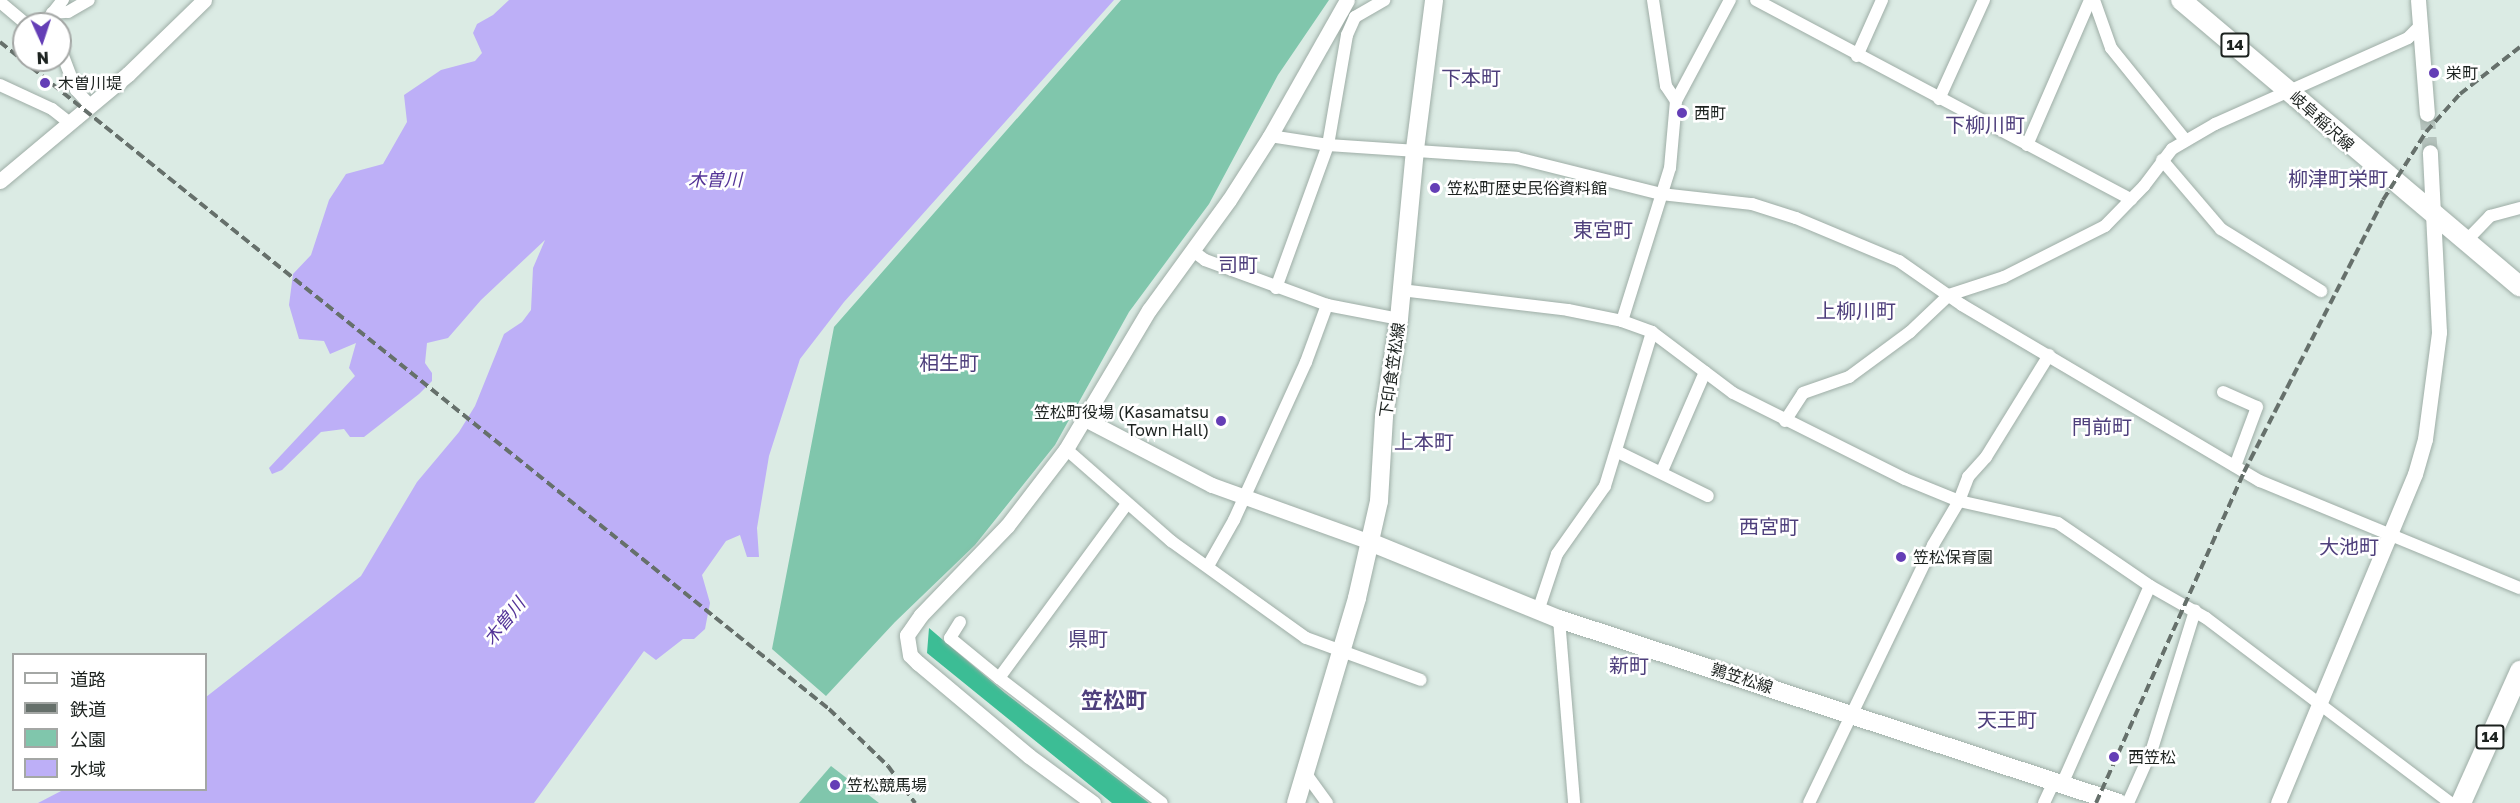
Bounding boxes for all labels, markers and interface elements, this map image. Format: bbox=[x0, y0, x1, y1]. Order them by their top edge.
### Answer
north arrow bbox=[12, 12, 72, 72]
road number: 14 bbox=[2220, 33, 2250, 57]
text: N bbox=[36, 48, 49, 68]
place label: 栄町 bbox=[2446, 63, 2478, 83]
district label: 下本町 bbox=[1441, 65, 1501, 89]
marker: 栄町 bbox=[2427, 66, 2441, 80]
place label: 木曽川堤 bbox=[58, 73, 122, 93]
marker: 木曽川堤 bbox=[36, 74, 54, 92]
street label: 岐阜稲沢線 bbox=[2286, 87, 2358, 155]
place label: 西町 bbox=[1694, 103, 1726, 123]
marker: 西町 bbox=[1675, 106, 1689, 120]
district label: 下柳川町 bbox=[1945, 112, 2025, 136]
district label: 柳津町栄町 bbox=[2288, 166, 2388, 190]
water label: 木曽川 bbox=[688, 168, 742, 190]
place label: 笠松町歴史民俗資料館 bbox=[1447, 178, 1607, 198]
marker: 笠松町歴史民俗資料館 bbox=[1428, 181, 1442, 195]
district label: 東宮町 bbox=[1573, 217, 1633, 241]
district label: 司町 bbox=[1218, 252, 1258, 276]
district label: 上柳川町 bbox=[1816, 298, 1896, 322]
street label: 下印食笠松線 bbox=[1376, 321, 1408, 419]
district label: 相生町 bbox=[919, 350, 979, 374]
place label: 笠松町役場 (Kasamatsu Town Hall) bbox=[1034, 402, 1209, 440]
marker: 笠松町役場 (Kasamatsu Town Hall) bbox=[1214, 414, 1228, 428]
district label: 門前町 bbox=[2072, 414, 2132, 438]
district label: 上本町 bbox=[1394, 429, 1454, 453]
district label: 西宮町 bbox=[1739, 514, 1799, 538]
district label: 大池町 bbox=[2319, 534, 2379, 558]
place label: 笠松保育園 bbox=[1913, 547, 1993, 567]
marker: 笠松保育園 bbox=[1894, 550, 1908, 564]
water label: 木曽川 bbox=[479, 593, 529, 649]
district label: 県町 bbox=[1068, 626, 1108, 650]
legend bbox=[12, 653, 207, 791]
district label: 新町 bbox=[1609, 653, 1649, 677]
street label: 鶉笠松線 bbox=[1709, 659, 1775, 697]
text: 道路 bbox=[70, 668, 106, 690]
district label: 笠松町 bbox=[1081, 687, 1147, 713]
text: 鉄道 bbox=[70, 698, 106, 720]
district label: 天王町 bbox=[1977, 707, 2037, 731]
road number: 14 bbox=[2475, 725, 2505, 749]
text: 公園 bbox=[70, 728, 106, 750]
place label: 西笠松 bbox=[2128, 747, 2176, 767]
marker: 西笠松 bbox=[2105, 748, 2123, 766]
text: 水域 bbox=[70, 758, 106, 780]
place label: 笠松競馬場 bbox=[847, 775, 927, 795]
marker: 笠松競馬場 bbox=[828, 778, 842, 792]

